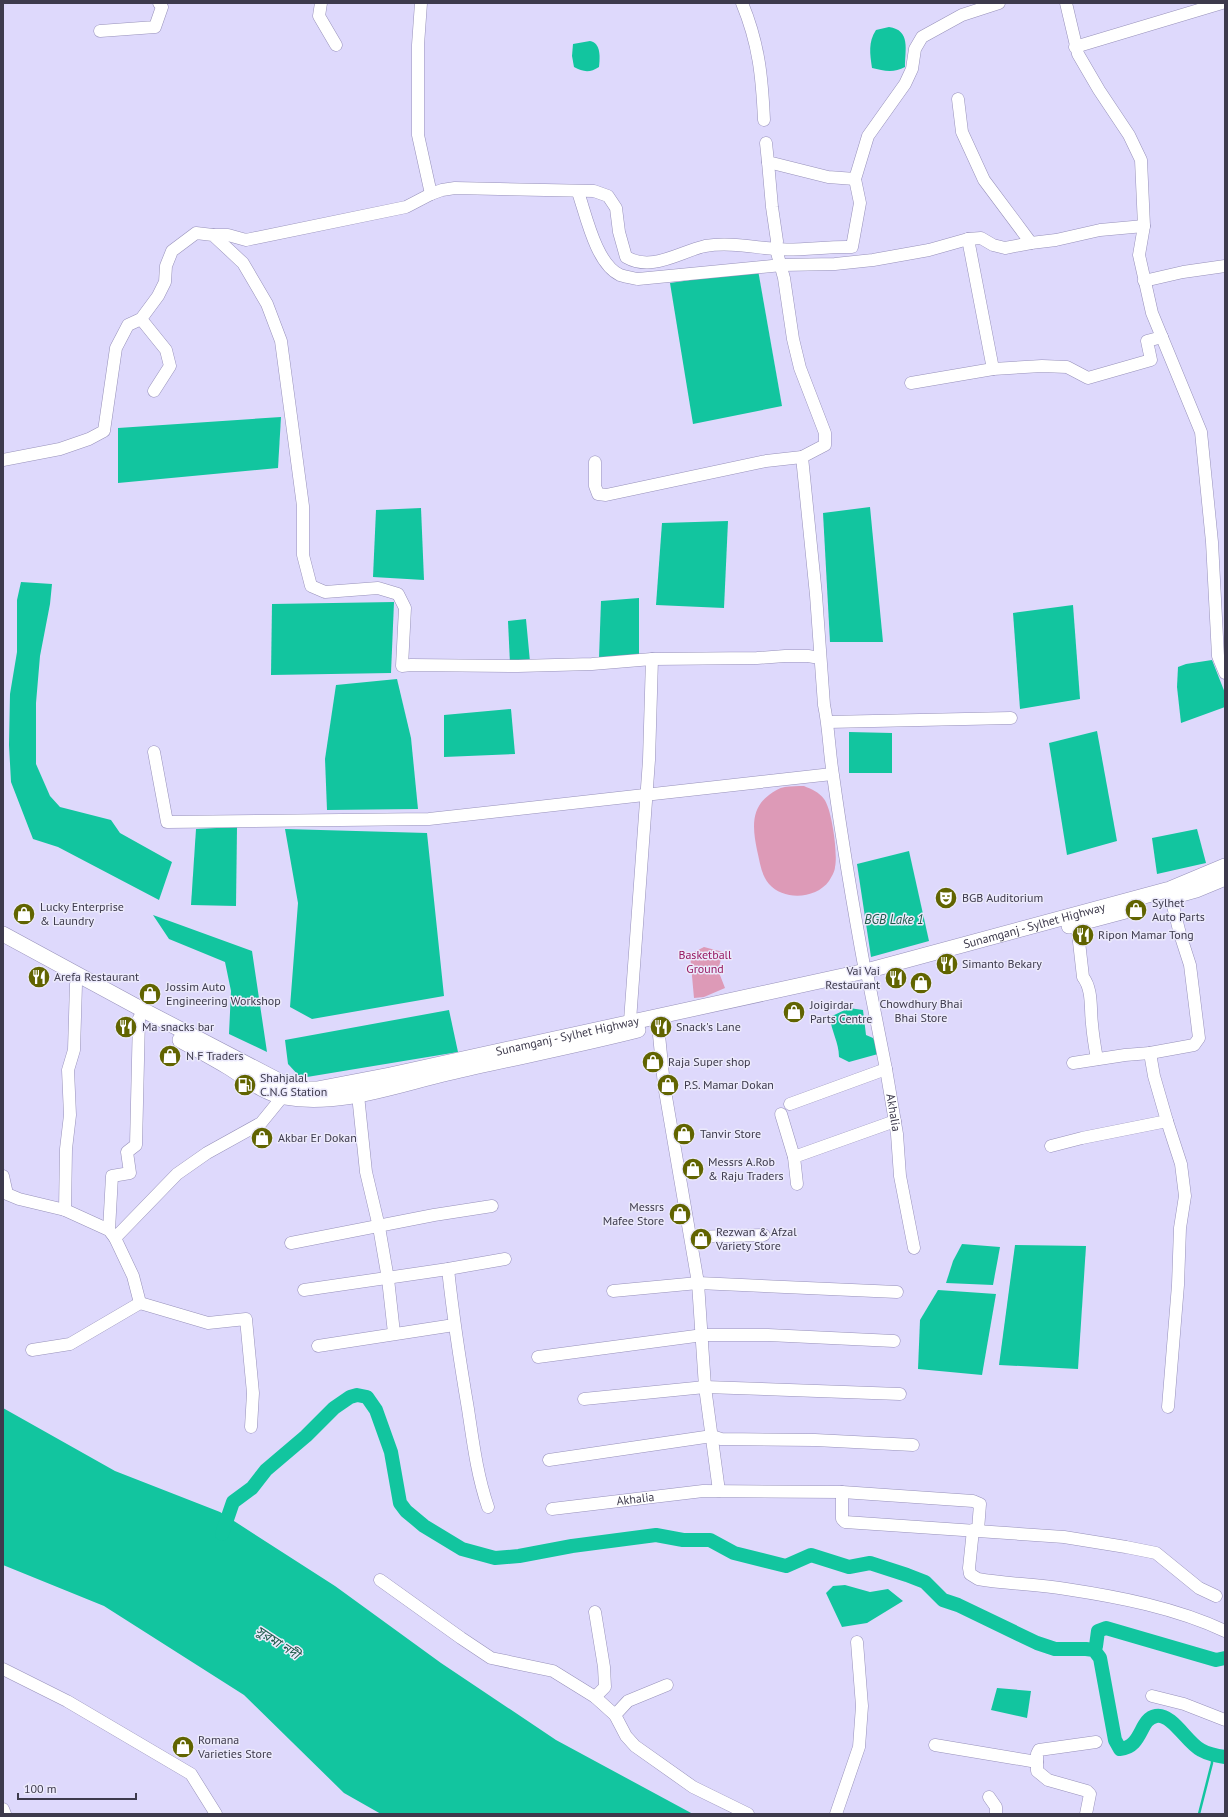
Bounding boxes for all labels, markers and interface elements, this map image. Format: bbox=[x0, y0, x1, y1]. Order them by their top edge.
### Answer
theatre icon: BGB Auditorium bbox=[933, 885, 959, 911]
place label: BGB Auditorium bbox=[962, 890, 1043, 905]
place label: Sylhet Auto Parts bbox=[1152, 895, 1205, 924]
shop icon: Sylhet Auto Parts bbox=[1123, 897, 1149, 923]
place label: Lucky Enterprise & Laundry bbox=[40, 899, 124, 928]
street label: Sunamganj - Sylhet Highway bbox=[962, 899, 1107, 951]
shop icon: Lucky Enterprise & Laundry bbox=[11, 901, 37, 927]
water label: BGB Lake 1 bbox=[864, 911, 924, 928]
restaurant icon: Ripon Mamar Tong bbox=[1070, 922, 1096, 948]
place label: Ripon Mamar Tong bbox=[1098, 927, 1194, 942]
park label: Basketball Ground bbox=[678, 947, 732, 976]
restaurant icon: Simanto Bekary bbox=[934, 951, 960, 977]
place label: Simanto Bekary bbox=[962, 956, 1042, 971]
place label: Vai Vai Restaurant bbox=[825, 963, 880, 992]
restaurant icon: Arefa Restaurant bbox=[26, 964, 52, 990]
restaurant icon: Vai Vai Restaurant bbox=[883, 965, 909, 991]
place label: Arefa Restaurant bbox=[54, 969, 139, 984]
shop icon: Chowdhury Bhai Bhai Store bbox=[908, 970, 934, 996]
place label: Jossim Auto Engineering Workshop bbox=[165, 979, 281, 1008]
shop icon: Jossim Auto Engineering Workshop bbox=[137, 981, 163, 1007]
place label: Chowdhury Bhai Bhai Store bbox=[879, 996, 963, 1025]
place label: Joigirdar Parts Centre bbox=[809, 997, 872, 1026]
shop icon: Joigirdar Parts Centre bbox=[781, 999, 807, 1025]
street label: Sunamganj - Sylhet Highway bbox=[494, 1013, 641, 1059]
restaurant icon: Ma snacks bar bbox=[113, 1014, 139, 1040]
restaurant icon: Snack's Lane bbox=[648, 1014, 674, 1040]
place label: Ma snacks bar bbox=[142, 1019, 214, 1034]
place label: Snack's Lane bbox=[676, 1019, 741, 1034]
shop icon: N F Traders bbox=[157, 1043, 183, 1069]
place label: N F Traders bbox=[186, 1048, 243, 1063]
shop icon: Raja Super shop bbox=[640, 1049, 666, 1075]
place label: Raja Super shop bbox=[668, 1054, 751, 1069]
place label: Shahjalal C.N.G Station bbox=[260, 1070, 327, 1099]
fuel station icon: Shahjalal C.N.G Station bbox=[232, 1072, 258, 1098]
shop icon: P.S. Mamar Dokan bbox=[655, 1072, 681, 1098]
place label: P.S. Mamar Dokan bbox=[684, 1077, 774, 1092]
street label: Akhalia bbox=[883, 1093, 904, 1133]
shop icon: Tanvir Store bbox=[671, 1121, 697, 1147]
shop icon: Akbar Er Dokan bbox=[249, 1125, 275, 1151]
place label: Tanvir Store bbox=[700, 1126, 761, 1141]
place label: Akbar Er Dokan bbox=[278, 1130, 357, 1145]
place label: Messrs A.Rob & Raju Traders bbox=[708, 1154, 784, 1183]
shop icon: Messrs A.Rob & Raju Traders bbox=[680, 1156, 706, 1182]
place label: Messrs Mafee Store bbox=[603, 1199, 664, 1228]
shop icon: Messrs Mafee Store bbox=[667, 1201, 693, 1227]
place label: Rezwan & Afzal Variety Store bbox=[715, 1224, 797, 1253]
shop icon: Rezwan & Afzal Variety Store bbox=[688, 1226, 714, 1252]
street label: Akhalia bbox=[616, 1489, 655, 1508]
water label: সুরমা নদী bbox=[252, 1622, 305, 1664]
place label: Romana Varieties Store bbox=[197, 1732, 272, 1761]
shop icon: Romana Varieties Store bbox=[170, 1734, 196, 1760]
scale bar bbox=[18, 1775, 136, 1801]
text: 100 m bbox=[24, 1781, 57, 1796]

